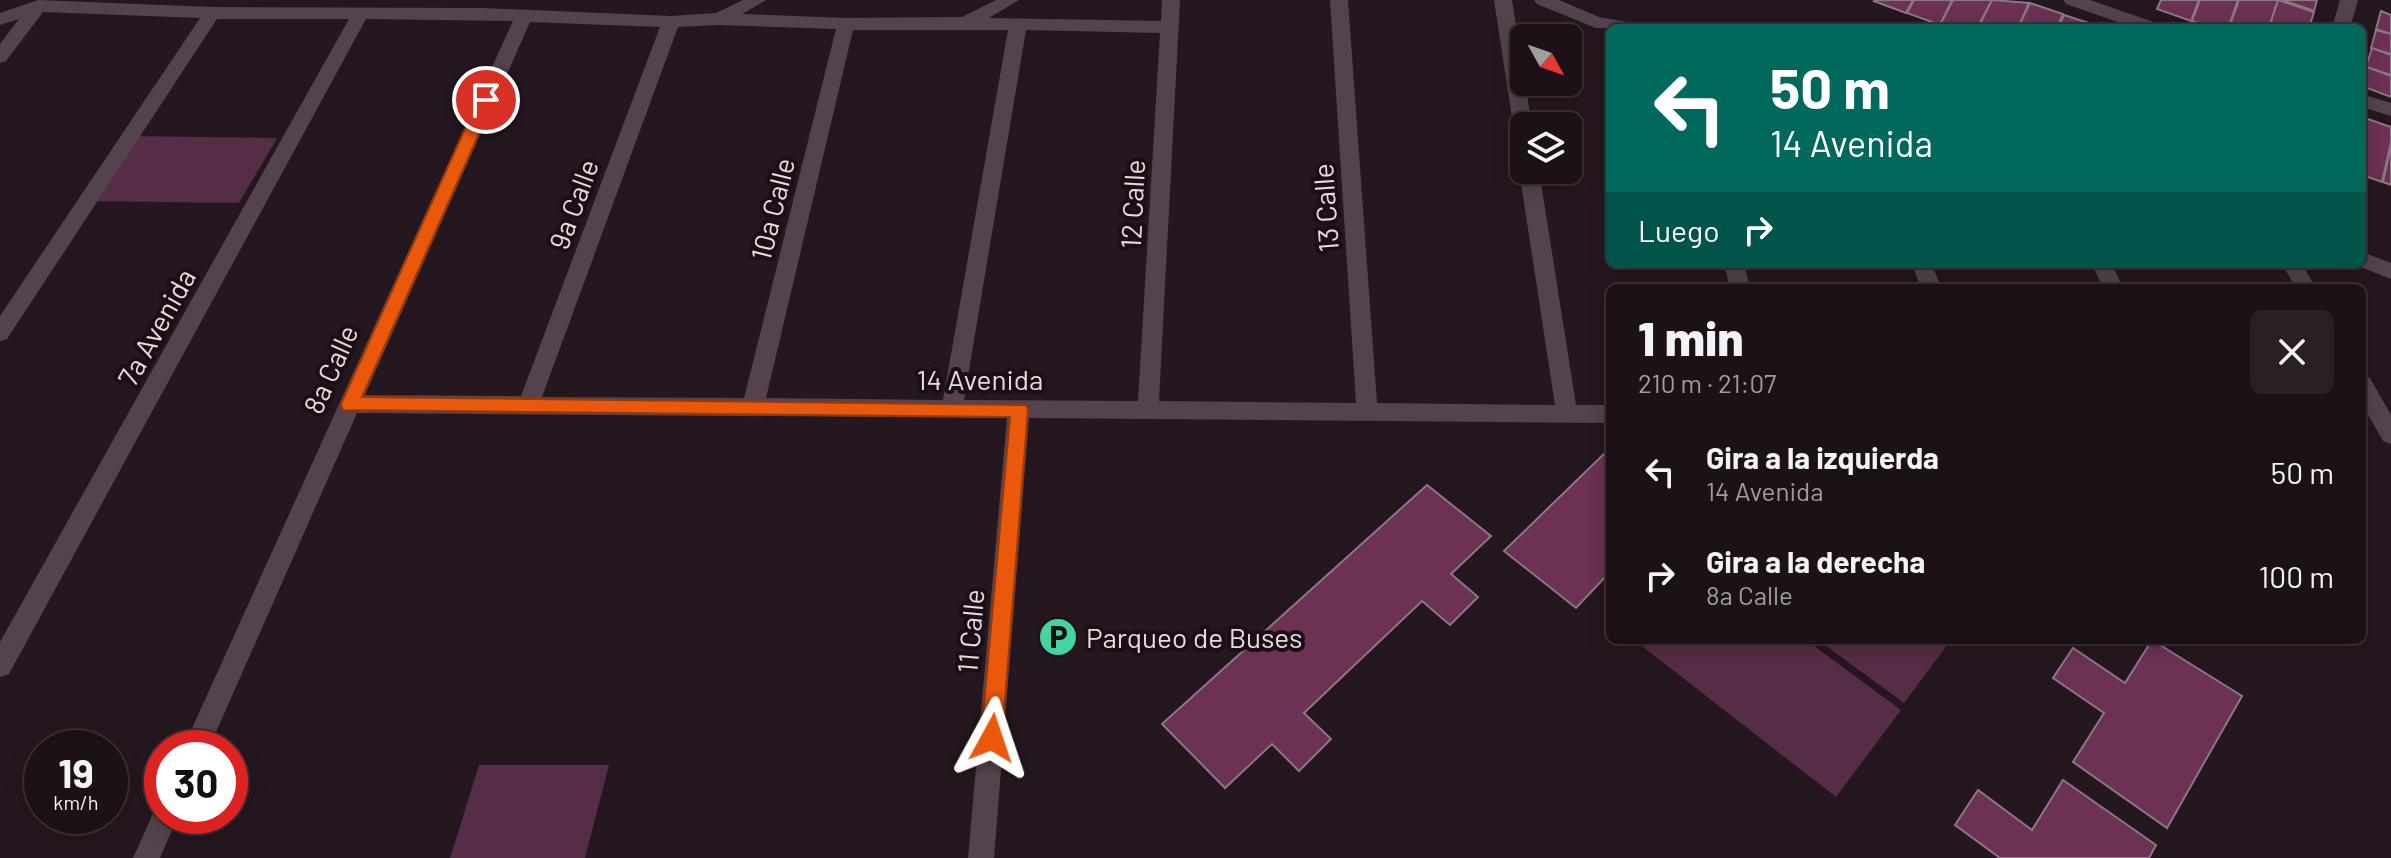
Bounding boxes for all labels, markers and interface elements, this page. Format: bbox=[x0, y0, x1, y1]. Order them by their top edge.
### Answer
north arrow bbox=[1510, 24, 1582, 96]
map controls bbox=[1510, 24, 1582, 184]
text: 50 m bbox=[1770, 53, 1890, 120]
icon: left bbox=[1638, 56, 1742, 160]
pin bbox=[452, 66, 520, 134]
icon: arrive bbox=[464, 78, 508, 122]
button: layers bbox=[1510, 112, 1582, 184]
text: 14 Avenida bbox=[1770, 121, 1933, 164]
street label: 9a Calle bbox=[541, 154, 605, 254]
street label: 10a Calle bbox=[743, 154, 801, 264]
street label: 12 Calle bbox=[1113, 159, 1151, 249]
street label: 13 Calle bbox=[1305, 163, 1345, 253]
icon: right bbox=[1736, 208, 1780, 252]
text: Luego bbox=[1638, 212, 1720, 248]
street label: 7a Avenida bbox=[110, 262, 202, 392]
text: 1 min bbox=[1638, 308, 1744, 366]
button: close bbox=[2250, 310, 2334, 394]
street label: 8a Calle bbox=[295, 319, 365, 419]
street label: 14 Avenida bbox=[917, 362, 1043, 396]
text: 210 m · 21:07 bbox=[1638, 367, 1776, 398]
text: Gira a la izquierda bbox=[1706, 439, 1939, 475]
icon: left bbox=[1638, 450, 1682, 494]
text: 50 m bbox=[2271, 454, 2334, 490]
text: 14 Avenida bbox=[1706, 475, 1824, 506]
text: Gira a la derecha bbox=[1706, 543, 1925, 579]
icon: right bbox=[1638, 554, 1682, 598]
text: 100 m bbox=[2259, 558, 2334, 594]
text: 8a Calle bbox=[1706, 579, 1793, 610]
street label: 11 Calle bbox=[949, 588, 991, 674]
parking icon: Parqueo de Buses bbox=[1037, 616, 1079, 658]
place label: Parqueo de Buses bbox=[1086, 620, 1303, 654]
position arrow bbox=[950, 696, 1034, 780]
speed limit sign: 30 bbox=[144, 730, 248, 834]
text: 19 bbox=[58, 748, 94, 796]
text: km/h bbox=[53, 790, 99, 814]

